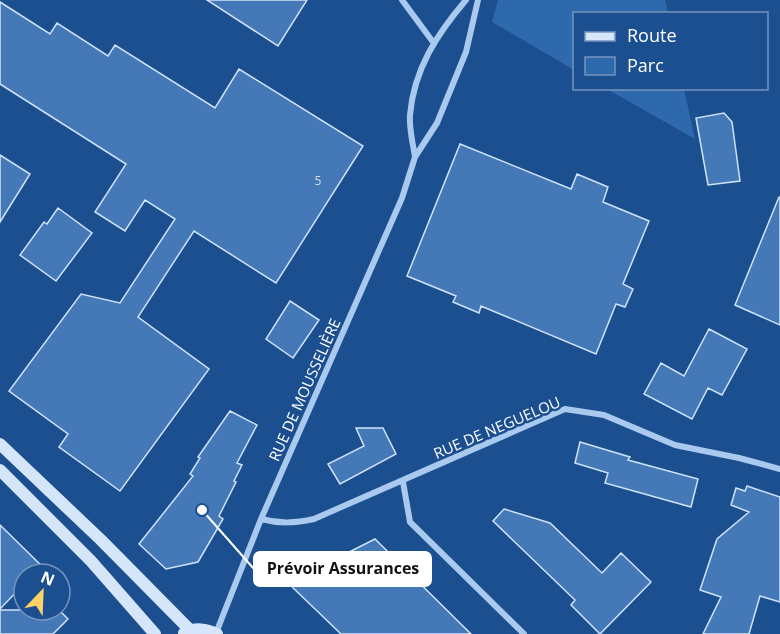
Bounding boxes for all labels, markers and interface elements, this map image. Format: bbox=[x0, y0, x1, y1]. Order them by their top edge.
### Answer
legend bbox=[573, 12, 768, 90]
text: Route bbox=[627, 23, 677, 47]
text: Parc bbox=[627, 53, 664, 77]
house number: 5 bbox=[315, 172, 322, 189]
street label: RUE DE MOUSSELIÈRE bbox=[264, 315, 345, 464]
street label: RUE DE NEGUELOU bbox=[430, 391, 563, 463]
callout: Prévoir Assurances bbox=[254, 552, 431, 586]
text: Prévoir Assurances bbox=[267, 557, 419, 579]
north arrow bbox=[12, 562, 72, 622]
text: N bbox=[38, 566, 58, 591]

